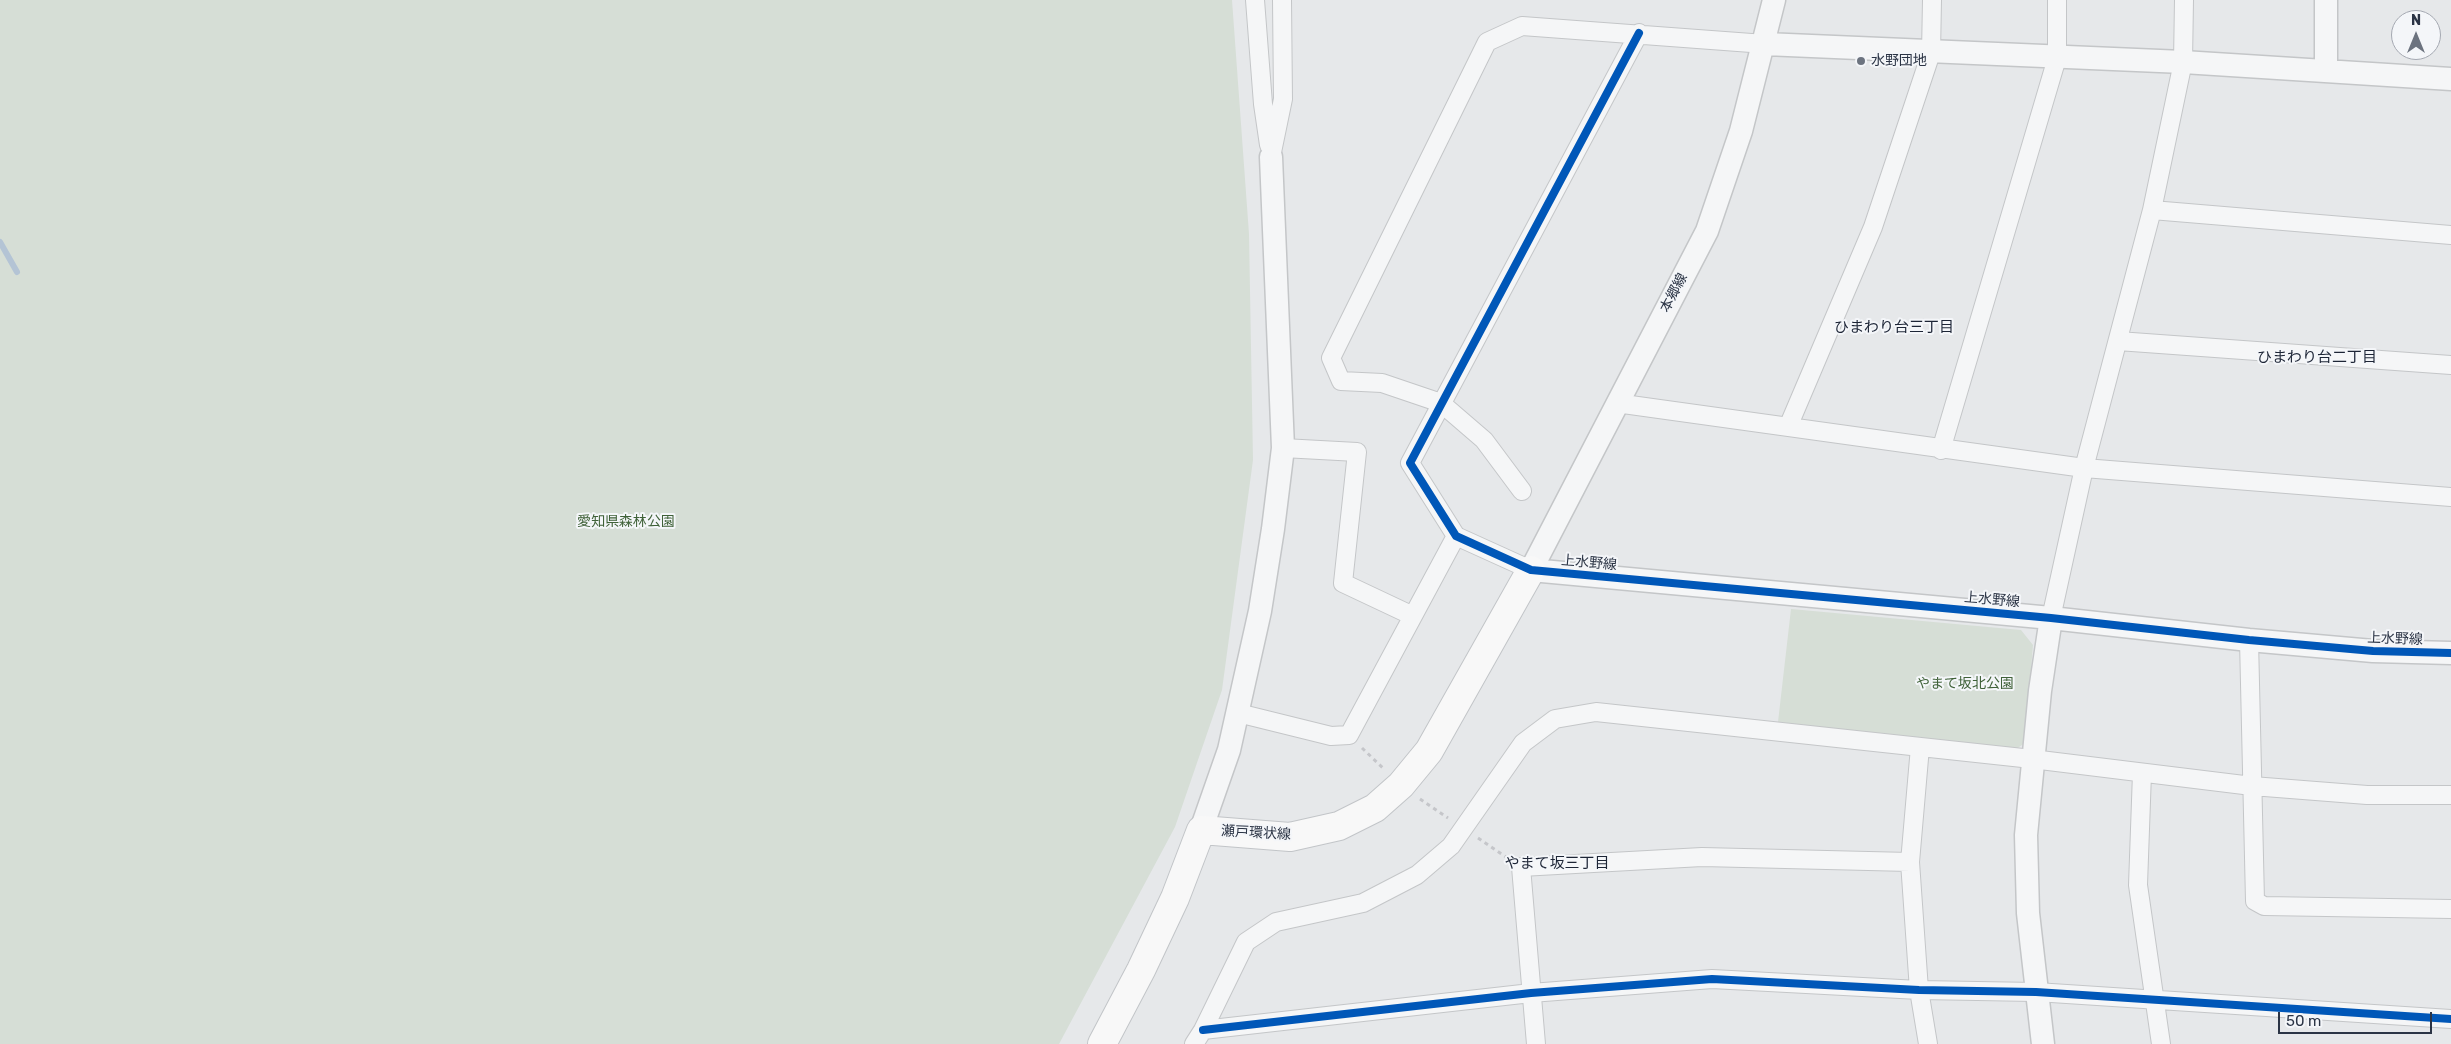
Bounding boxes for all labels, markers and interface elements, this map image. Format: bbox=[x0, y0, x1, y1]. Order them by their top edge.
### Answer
north arrow bbox=[2391, 10, 2441, 60]
text: N bbox=[2411, 12, 2421, 29]
place label: 水野団地 bbox=[1871, 53, 1927, 69]
marker: 水野団地 bbox=[1855, 55, 1867, 67]
street label: 本郷線 bbox=[1657, 271, 1691, 315]
district label: ひまわり台三丁目 bbox=[1834, 319, 1954, 337]
district label: ひまわり台二丁目 bbox=[2257, 349, 2377, 367]
park label: 愛知県森林公園 bbox=[577, 514, 675, 530]
street label: 上水野線 bbox=[1560, 552, 1618, 574]
street label: 上水野線 bbox=[1963, 589, 2021, 611]
street label: 上水野線 bbox=[2367, 630, 2423, 648]
park label: やまて坂北公園 bbox=[1916, 676, 2014, 692]
street label: 瀬戸環状線 bbox=[1221, 823, 1291, 843]
district label: やまて坂三丁目 bbox=[1505, 855, 1609, 873]
scale bar bbox=[2281, 1002, 2435, 1034]
text: 50 m bbox=[2286, 1012, 2321, 1030]

